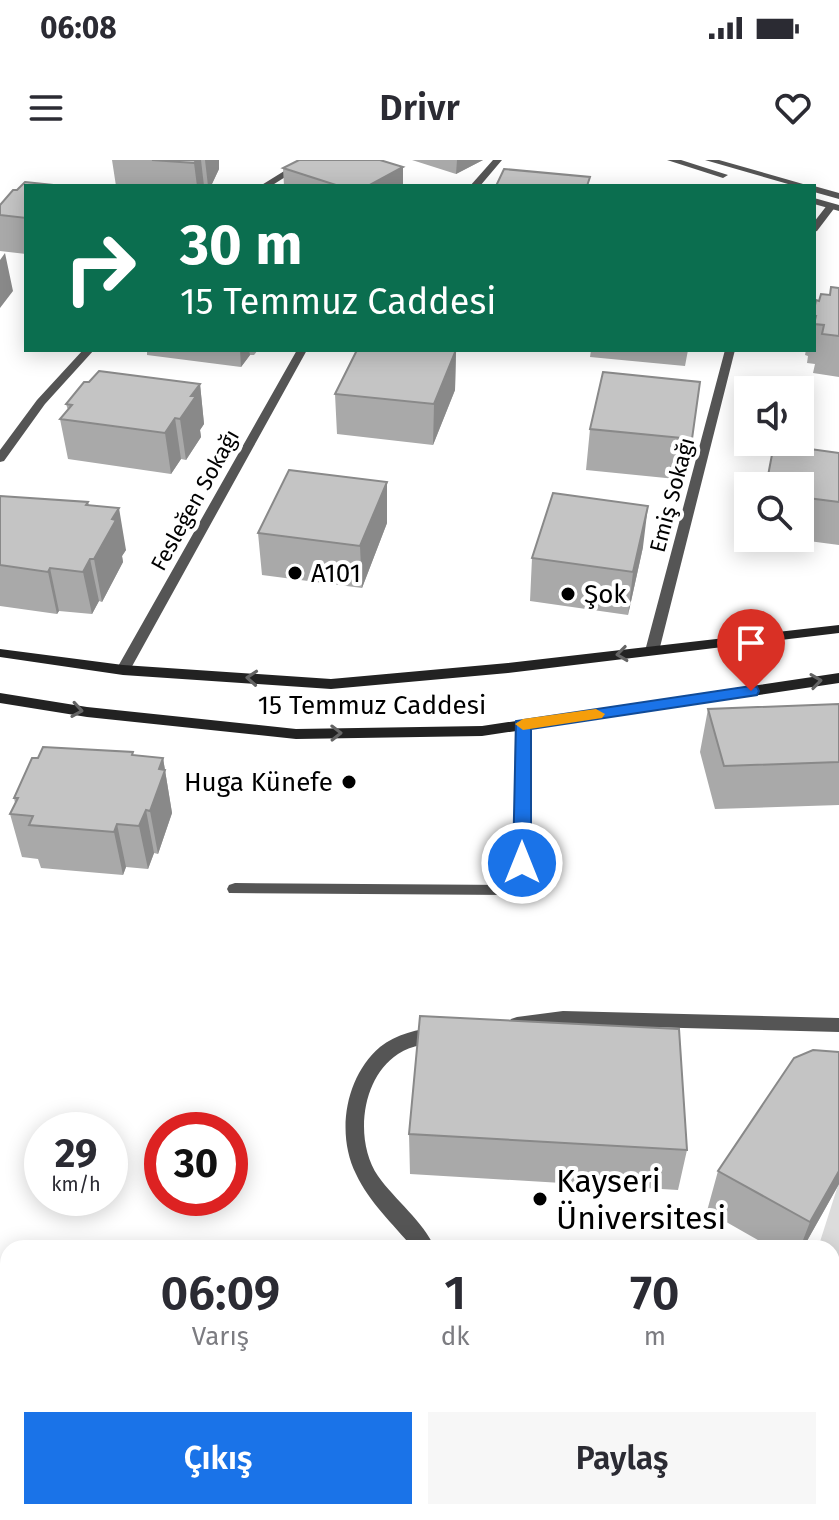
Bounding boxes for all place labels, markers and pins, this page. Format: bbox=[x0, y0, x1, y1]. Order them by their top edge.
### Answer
place label: A101 bbox=[311, 558, 361, 589]
marker: A101 bbox=[286, 564, 304, 582]
place label: Şok bbox=[584, 579, 627, 610]
marker: Şok bbox=[559, 585, 577, 603]
pin bbox=[717, 609, 785, 691]
place label: Huga Künefe bbox=[184, 767, 333, 798]
marker: Huga Künefe bbox=[340, 773, 358, 791]
place label: Kayseri Üniversitesi bbox=[556, 1162, 726, 1237]
marker: Kayseri Üniversitesi bbox=[531, 1190, 549, 1208]

